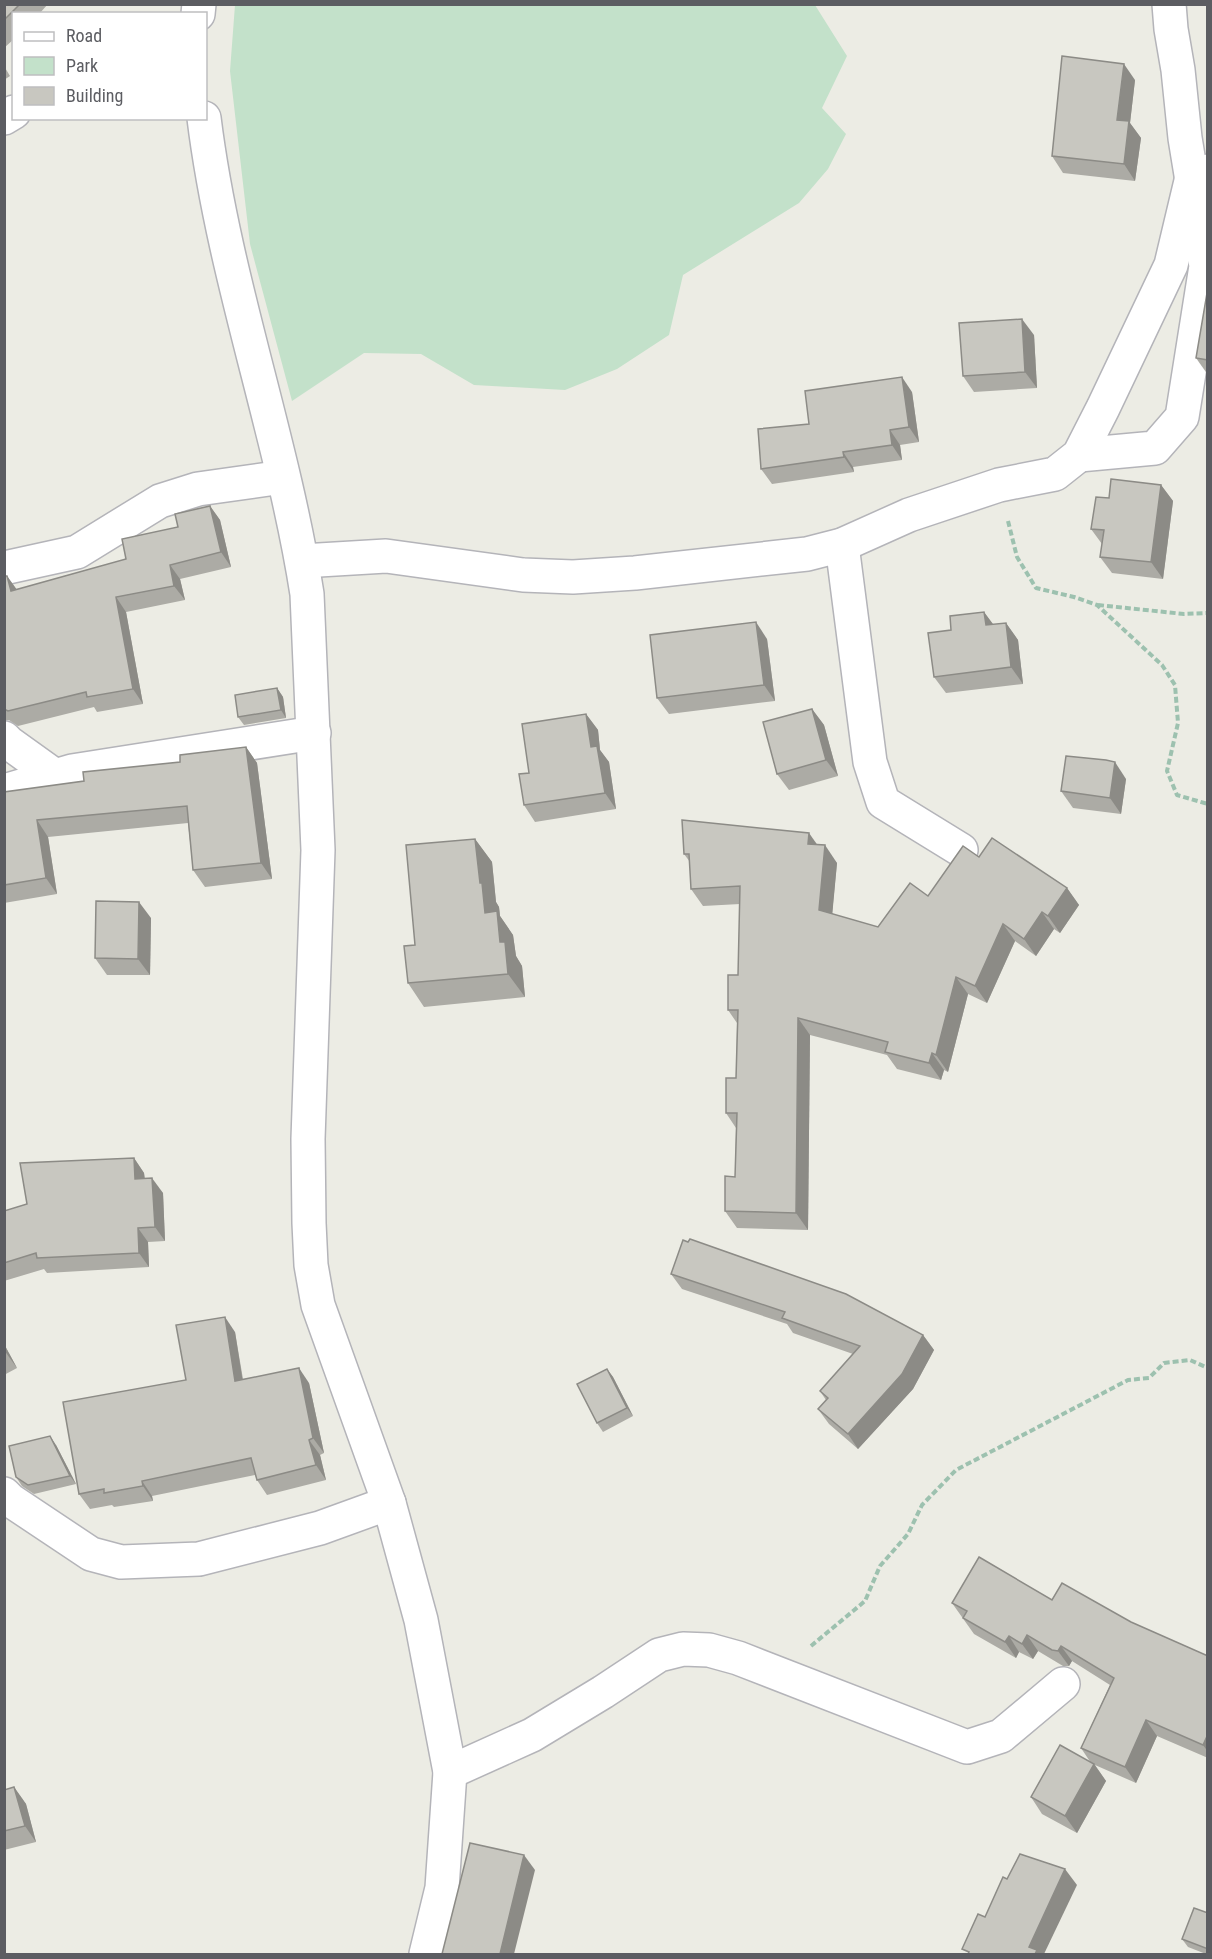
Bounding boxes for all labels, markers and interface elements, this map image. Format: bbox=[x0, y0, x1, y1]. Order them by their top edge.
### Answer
legend bbox=[12, 12, 207, 120]
text: Road bbox=[66, 25, 102, 46]
text: Park bbox=[66, 55, 98, 76]
text: Building bbox=[66, 85, 123, 106]

